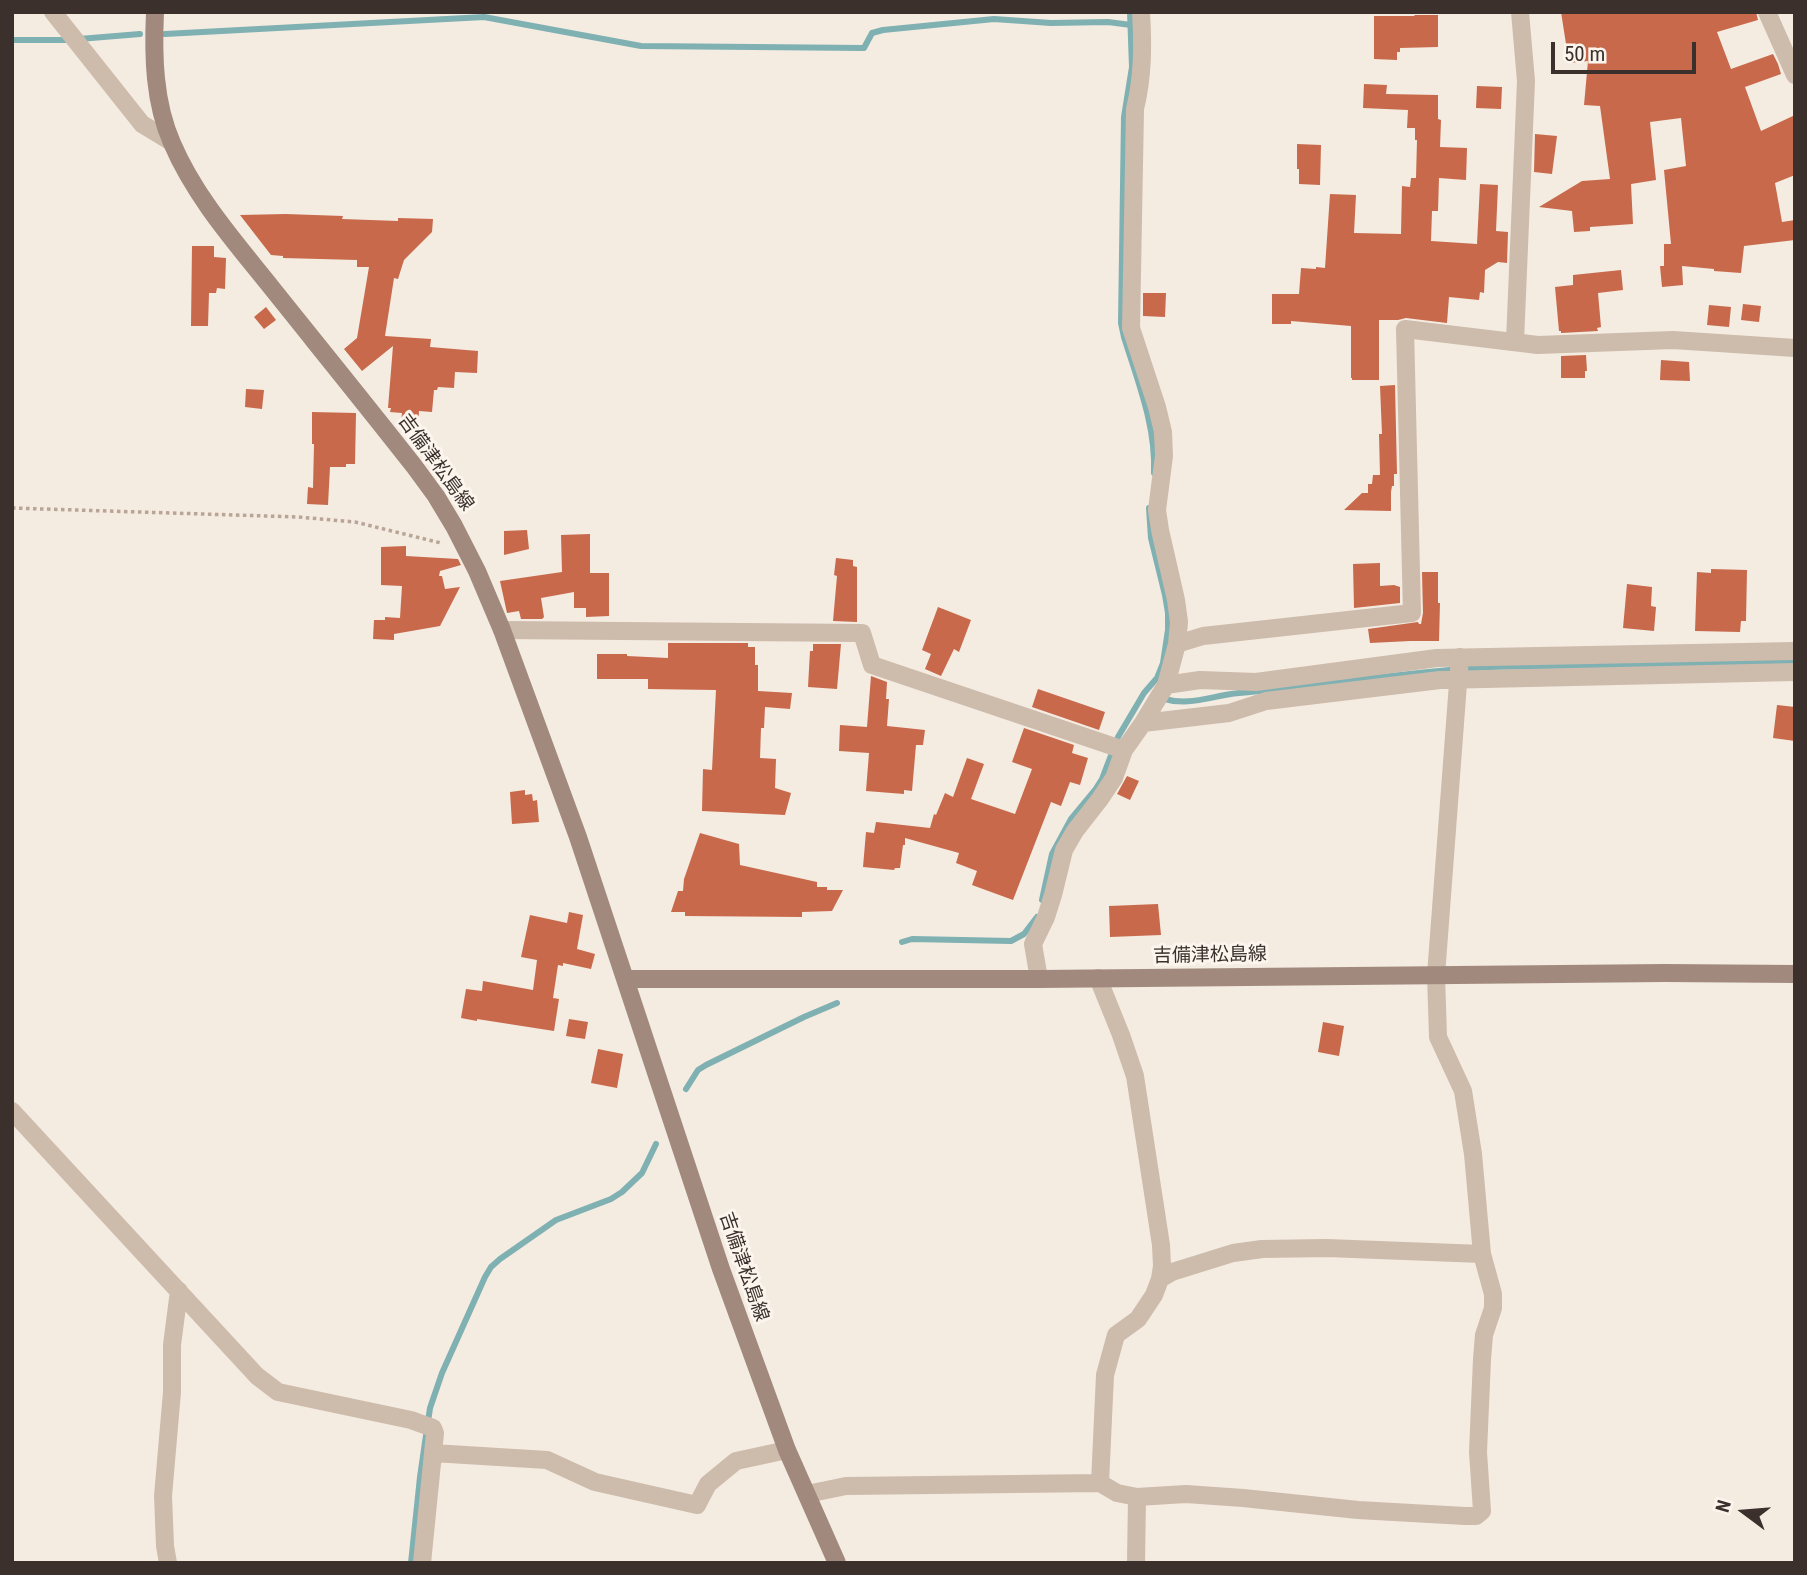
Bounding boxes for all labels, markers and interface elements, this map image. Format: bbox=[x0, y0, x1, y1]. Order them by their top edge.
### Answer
scale bar bbox=[1555, 28, 1700, 72]
text: 50 m bbox=[1564, 42, 1605, 66]
street label: 吉備津松島線 bbox=[392, 410, 478, 516]
street label: 吉備津松島線 bbox=[1153, 944, 1267, 968]
street label: 吉備津松島線 bbox=[714, 1209, 772, 1325]
north arrow bbox=[1709, 1477, 1779, 1547]
text: N bbox=[1711, 1497, 1736, 1515]

